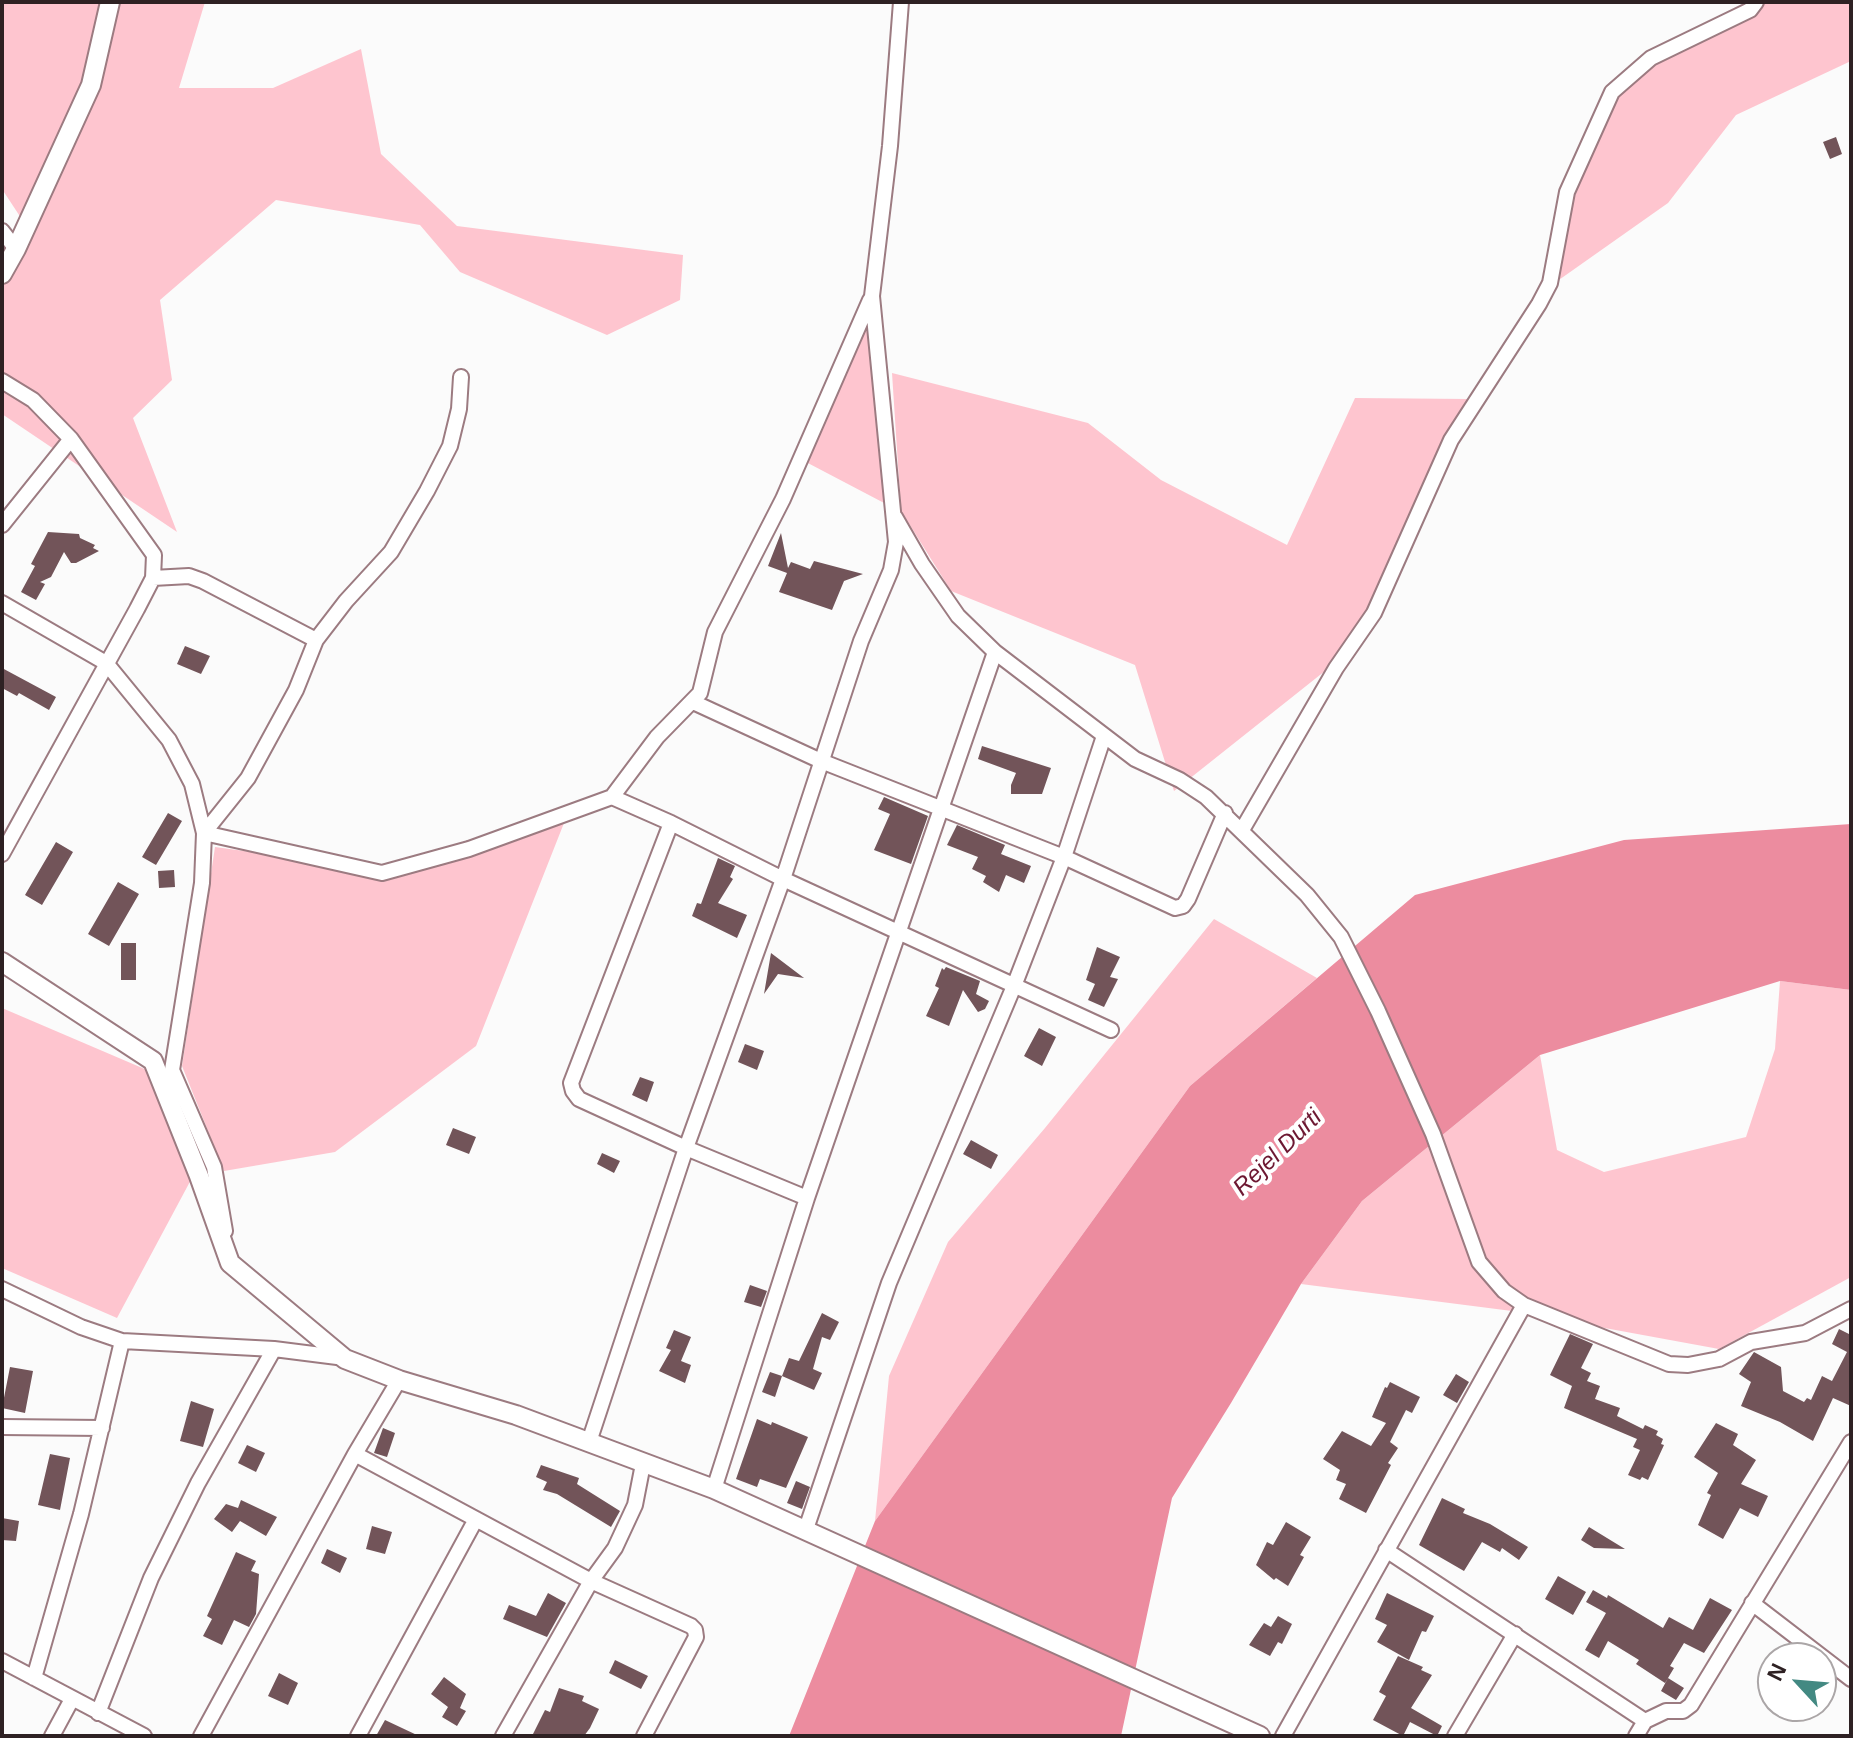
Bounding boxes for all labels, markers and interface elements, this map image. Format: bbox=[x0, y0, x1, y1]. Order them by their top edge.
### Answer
water label: Rejel Durti bbox=[1228, 1104, 1328, 1202]
north arrow bbox=[1757, 1642, 1837, 1722]
text: N bbox=[1762, 1660, 1791, 1685]

